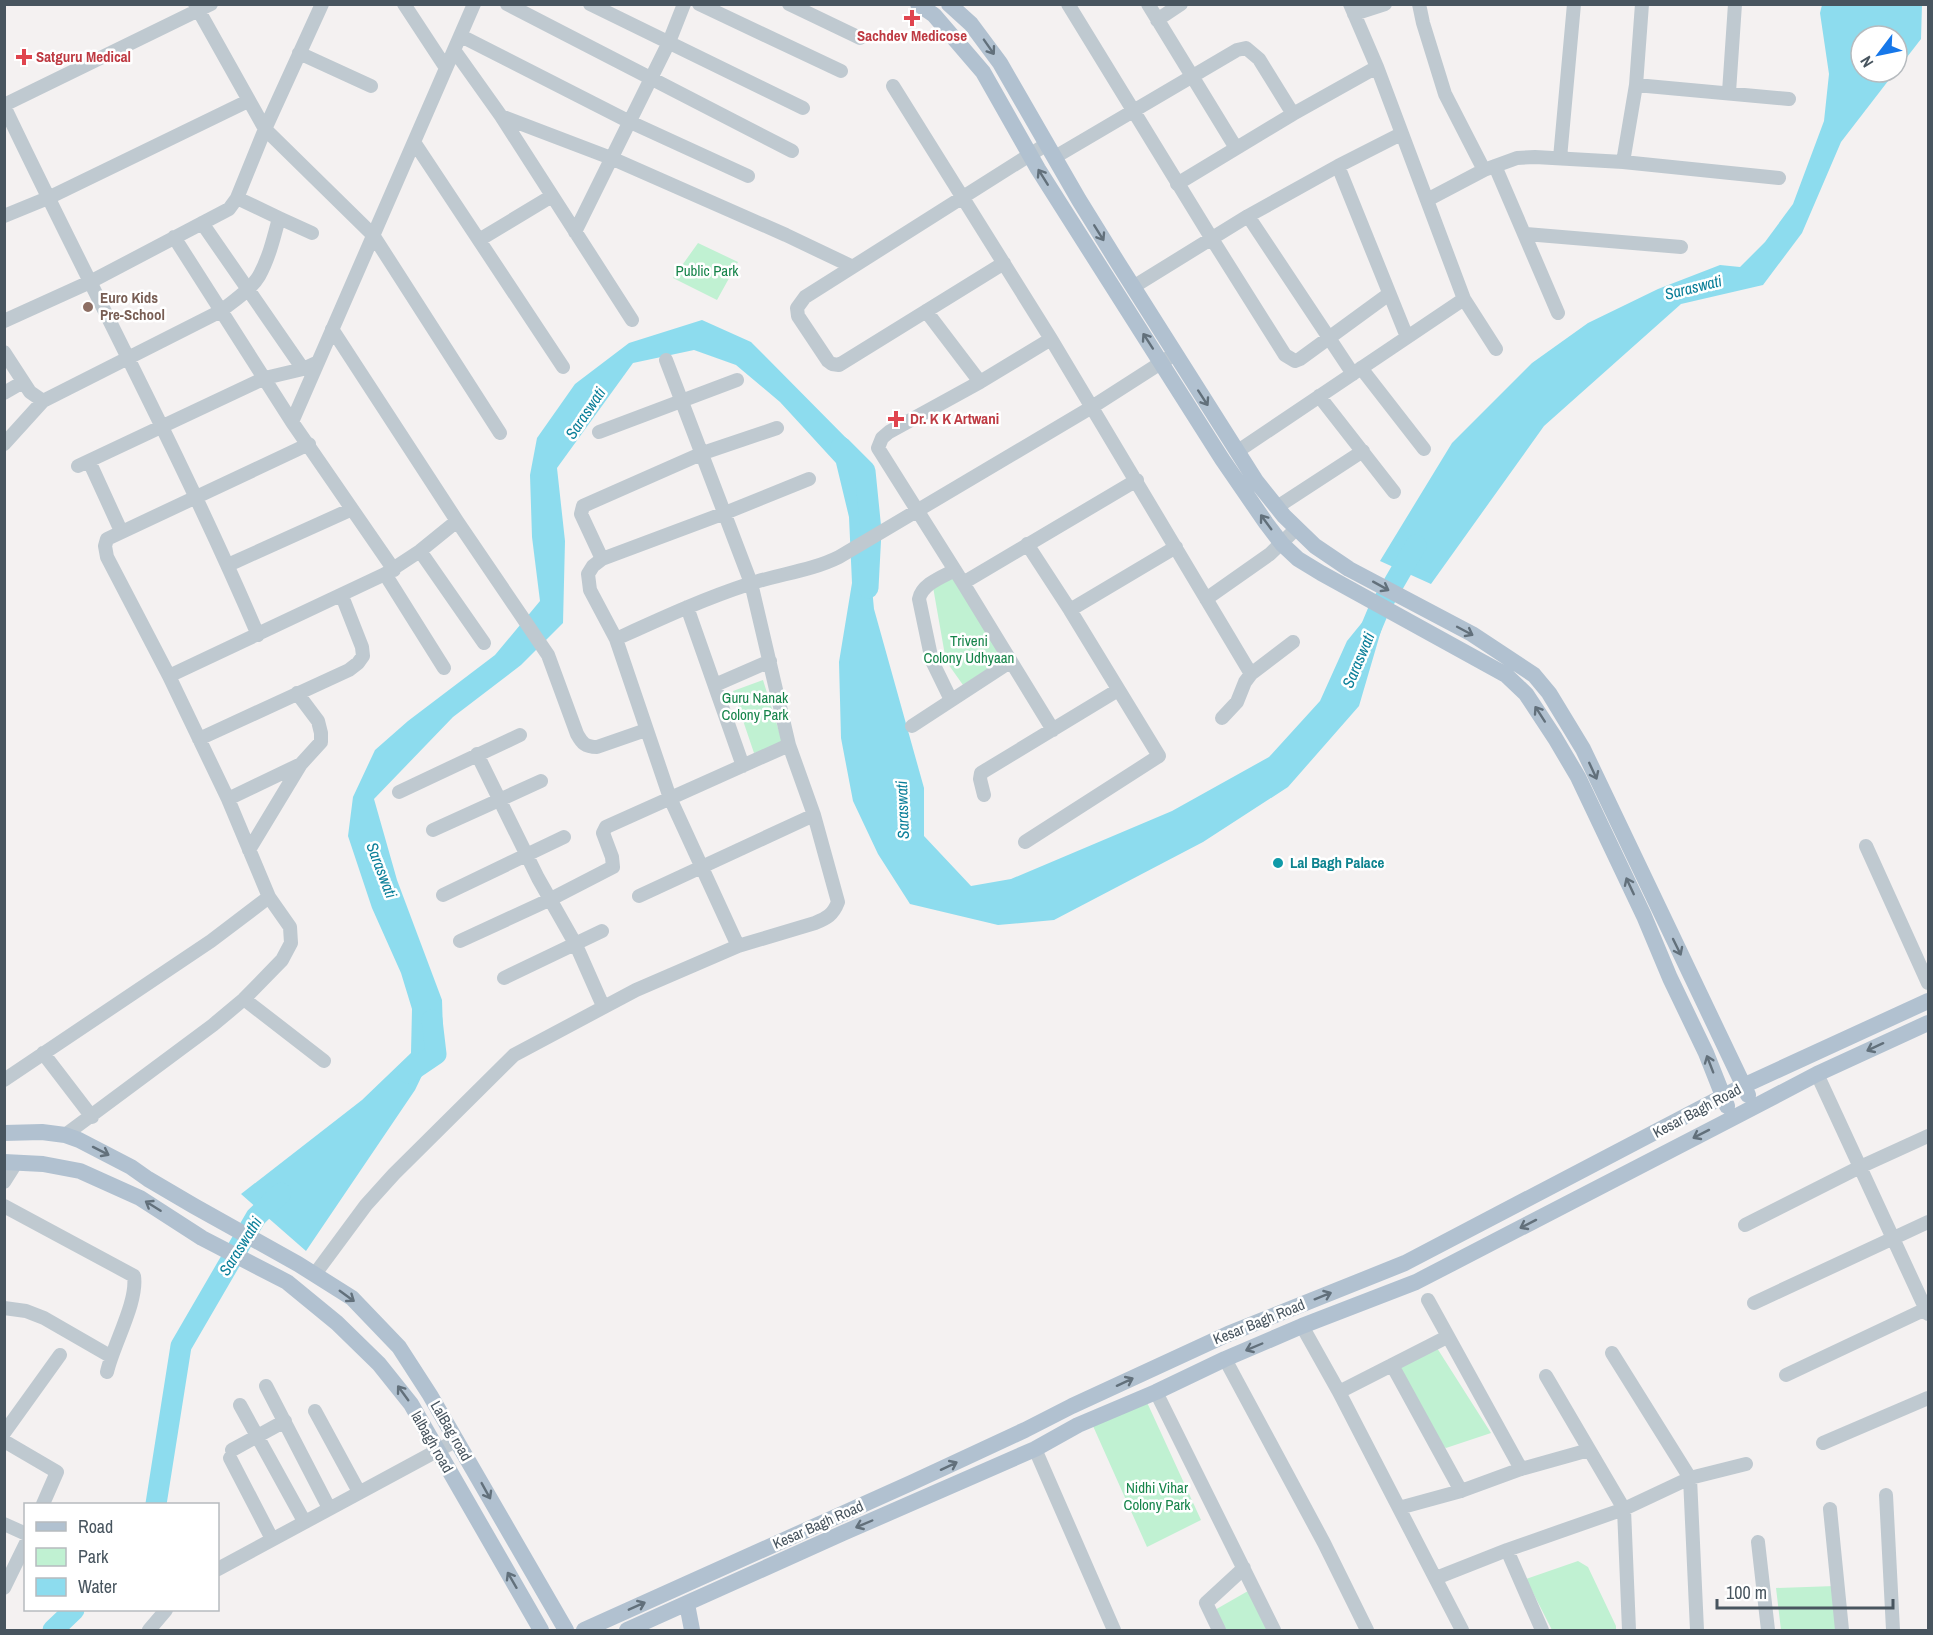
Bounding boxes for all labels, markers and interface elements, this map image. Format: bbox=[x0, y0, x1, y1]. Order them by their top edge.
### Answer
marker: Sachdev Medicose bbox=[905, 11, 919, 25]
north arrow bbox=[1849, 24, 1909, 84]
place label: Sachdev Medicose bbox=[857, 25, 967, 46]
one-way arrow bbox=[983, 39, 995, 55]
place label: Satguru Medical bbox=[36, 46, 131, 67]
marker: Satguru Medical bbox=[17, 50, 31, 64]
text: N bbox=[1854, 52, 1878, 72]
one-way arrow bbox=[1036, 169, 1048, 186]
one-way arrow bbox=[1094, 224, 1106, 241]
park label: Public Park bbox=[676, 260, 739, 281]
water label: Saraswati bbox=[1662, 269, 1724, 305]
place label: Euro Kids Pre-School bbox=[100, 287, 165, 325]
marker: Euro Kids Pre-School bbox=[81, 300, 95, 314]
one-way arrow bbox=[1141, 333, 1153, 350]
water label: Saraswati bbox=[560, 382, 611, 443]
one-way arrow bbox=[1198, 389, 1210, 406]
place label: Dr. K K Artwani bbox=[910, 408, 999, 429]
marker: Dr. K K Artwani bbox=[887, 410, 905, 428]
one-way arrow bbox=[1260, 514, 1272, 530]
one-way arrow bbox=[1372, 580, 1389, 592]
one-way arrow bbox=[1456, 625, 1473, 637]
water label: Saraswati bbox=[1336, 629, 1380, 691]
park label: Triveni Colony Udhyaan bbox=[924, 630, 1014, 668]
park label: Guru Nanak Colony Park bbox=[722, 687, 789, 725]
one-way arrow bbox=[1534, 706, 1546, 722]
one-way arrow bbox=[1588, 761, 1600, 779]
water label: Saraswati bbox=[890, 780, 914, 840]
water label: Saraswati bbox=[361, 839, 403, 901]
place label: Lal Bagh Palace bbox=[1290, 852, 1385, 873]
marker: Lal Bagh Palace bbox=[1271, 856, 1285, 870]
one-way arrow bbox=[1623, 878, 1635, 896]
one-way arrow bbox=[1672, 937, 1683, 955]
one-way arrow bbox=[1867, 1042, 1885, 1054]
one-way arrow bbox=[1704, 1055, 1715, 1074]
street label: Kesar Bagh Road bbox=[1649, 1078, 1745, 1143]
one-way arrow bbox=[1693, 1128, 1710, 1140]
one-way arrow bbox=[92, 1146, 110, 1158]
one-way arrow bbox=[145, 1200, 162, 1212]
water label: Saraswathi bbox=[213, 1212, 267, 1280]
one-way arrow bbox=[1519, 1219, 1537, 1230]
one-way arrow bbox=[339, 1289, 355, 1302]
one-way arrow bbox=[1313, 1290, 1332, 1301]
street label: Kesar Bagh Road bbox=[1210, 1294, 1308, 1349]
one-way arrow bbox=[1246, 1341, 1264, 1353]
one-way arrow bbox=[1115, 1375, 1133, 1387]
one-way arrow bbox=[397, 1386, 409, 1402]
street label: LalBag road bbox=[426, 1397, 477, 1465]
street label: lalbagh road bbox=[406, 1407, 458, 1476]
one-way arrow bbox=[939, 1459, 957, 1471]
park label: Nidhi Vihar Colony Park bbox=[1124, 1477, 1191, 1515]
one-way arrow bbox=[480, 1482, 492, 1499]
street label: Kesar Bagh Road bbox=[769, 1495, 866, 1554]
legend bbox=[24, 1503, 219, 1611]
text: Road bbox=[78, 1514, 113, 1539]
one-way arrow bbox=[855, 1519, 874, 1530]
text: Park bbox=[78, 1544, 109, 1569]
one-way arrow bbox=[505, 1572, 517, 1589]
scale bar bbox=[1717, 1572, 1892, 1610]
text: Water bbox=[78, 1574, 117, 1599]
text: 100 m bbox=[1726, 1580, 1767, 1605]
one-way arrow bbox=[628, 1600, 646, 1612]

